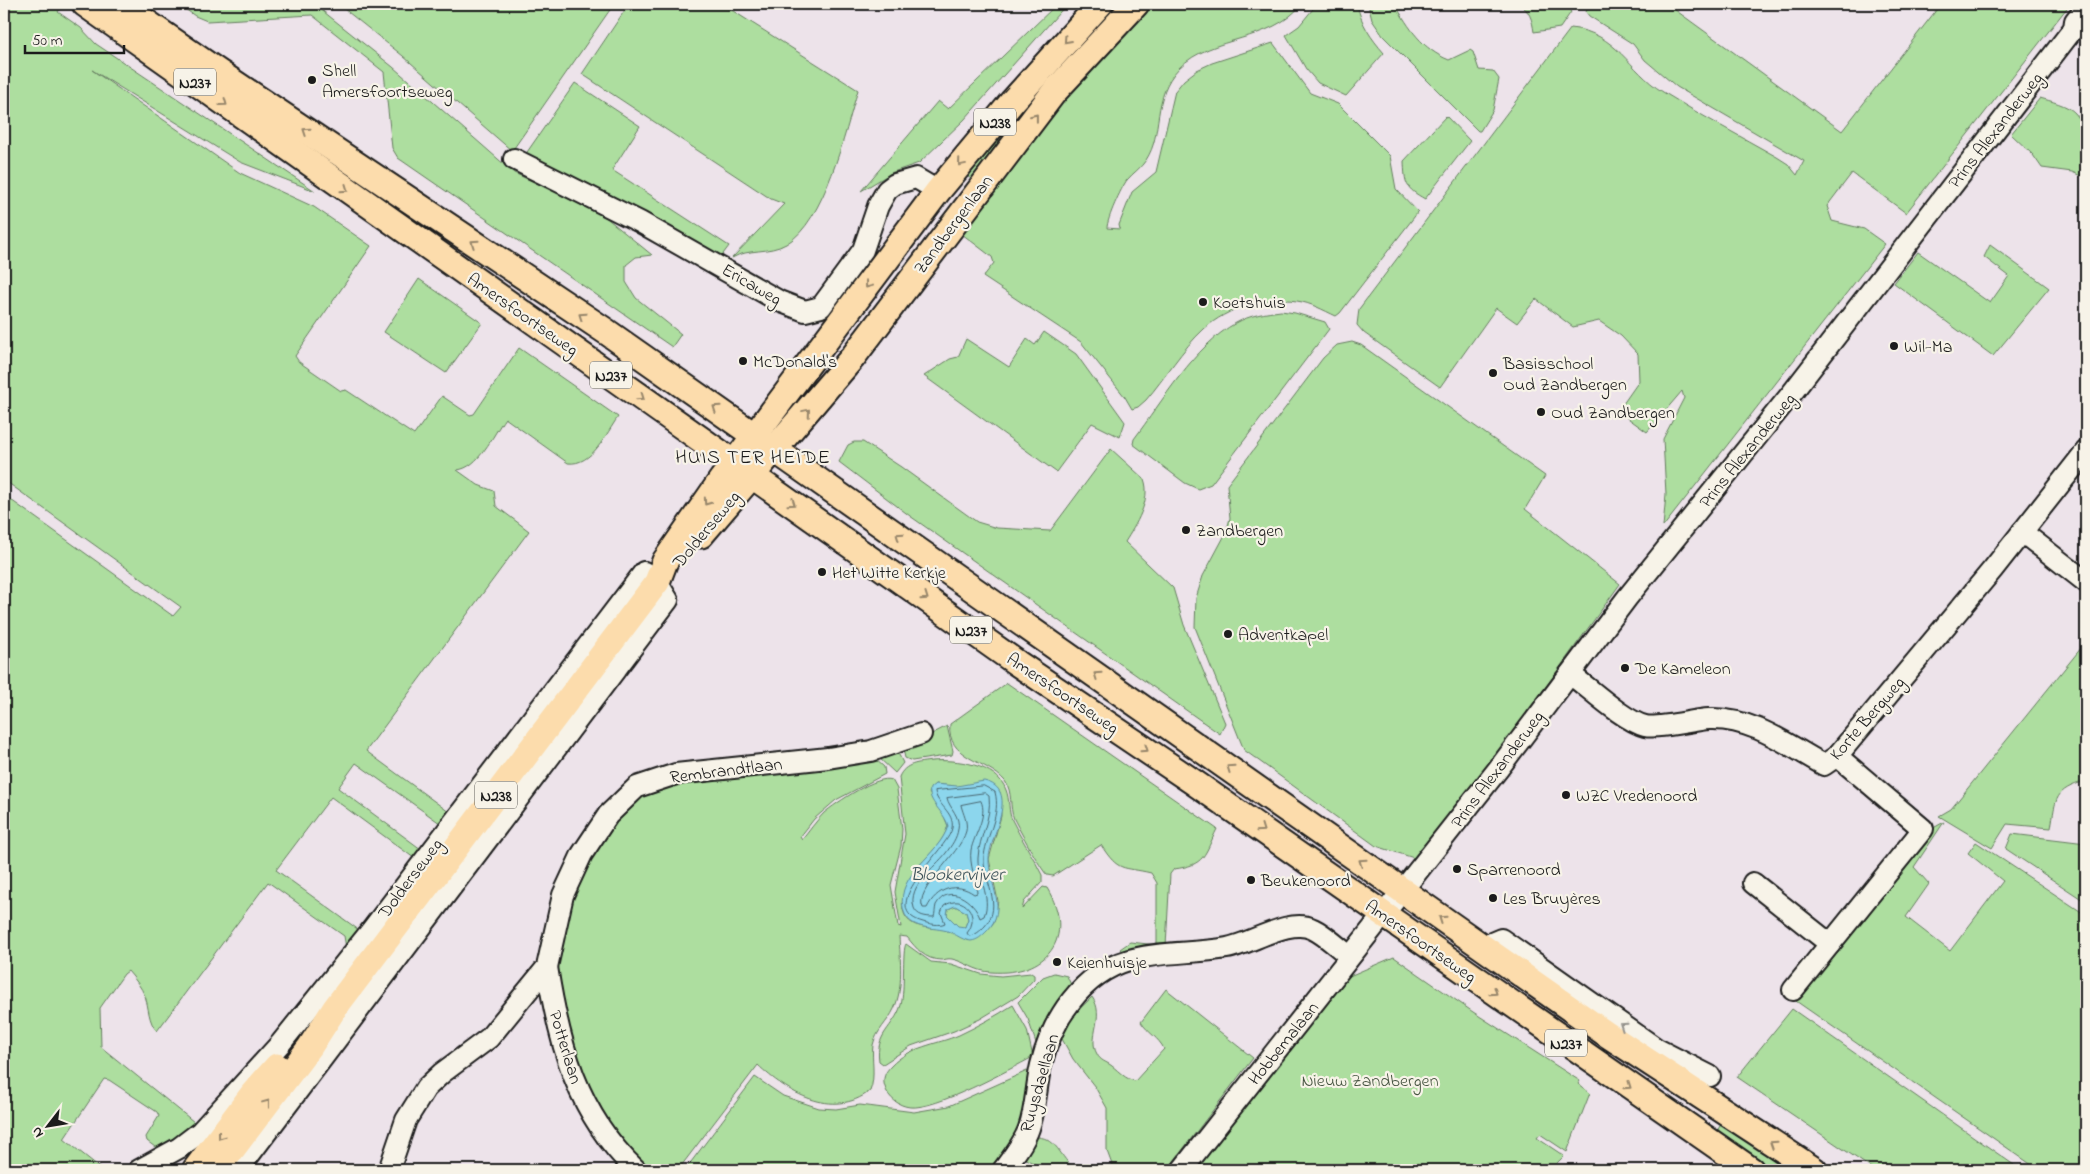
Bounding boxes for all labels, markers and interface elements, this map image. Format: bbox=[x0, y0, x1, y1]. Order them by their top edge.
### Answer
scale bar bbox=[25, 22, 124, 54]
text: 50 m bbox=[32, 30, 63, 52]
one-way arrow bbox=[1064, 34, 1073, 43]
place label: Shell Amersfoortseweg bbox=[322, 59, 453, 107]
road number: N237 bbox=[174, 68, 216, 95]
street label: Prins Alexanderweg bbox=[1943, 68, 2051, 196]
marker: Shell Amersfoortseweg bbox=[306, 74, 318, 86]
one-way arrow bbox=[218, 97, 228, 106]
road number: N238 bbox=[974, 108, 1016, 136]
one-way arrow bbox=[1029, 114, 1038, 123]
one-way arrow bbox=[303, 128, 312, 137]
one-way arrow bbox=[958, 157, 967, 166]
street label: Zandbergenlaan bbox=[909, 170, 1001, 281]
one-way arrow bbox=[339, 183, 349, 192]
one-way arrow bbox=[470, 240, 479, 250]
street label: Ericaweg bbox=[716, 258, 786, 314]
street label: Amersfoortseweg bbox=[460, 268, 583, 365]
one-way arrow bbox=[865, 279, 874, 289]
place label: Koetshuis bbox=[1213, 291, 1286, 317]
marker: Koetshuis bbox=[1197, 296, 1209, 308]
one-way arrow bbox=[578, 313, 588, 322]
place label: Wil-Ma bbox=[1904, 335, 1953, 361]
marker: Wil-Ma bbox=[1888, 340, 1900, 352]
place label: McDonald's bbox=[753, 350, 837, 376]
place label: Basisschool Oud Zandbergen bbox=[1502, 352, 1627, 400]
marker: McDonald's bbox=[737, 355, 749, 367]
road number: N237 bbox=[590, 362, 632, 388]
marker: Basisschool Oud Zandbergen bbox=[1487, 367, 1499, 379]
street label: Prins Alexanderweg bbox=[1694, 388, 1804, 515]
one-way arrow bbox=[635, 391, 645, 400]
place label: Oud Zandbergen bbox=[1551, 401, 1675, 428]
one-way arrow bbox=[712, 405, 722, 414]
marker: Oud Zandbergen bbox=[1535, 406, 1547, 418]
one-way arrow bbox=[801, 408, 810, 417]
district label: HUIS TER HEIDE bbox=[675, 444, 831, 473]
street label: Dolderseweg bbox=[667, 486, 748, 576]
one-way arrow bbox=[704, 496, 713, 506]
one-way arrow bbox=[787, 497, 796, 506]
place label: Zandbergen bbox=[1196, 519, 1283, 546]
marker: Zandbergen bbox=[1180, 524, 1192, 536]
one-way arrow bbox=[895, 533, 904, 542]
place label: Het Witte Kerkje bbox=[832, 561, 947, 587]
marker: Het Witte Kerkje bbox=[816, 566, 828, 578]
one-way arrow bbox=[919, 591, 929, 600]
road number: N237 bbox=[950, 616, 992, 644]
place label: Adventkapel bbox=[1238, 623, 1328, 649]
marker: Adventkapel bbox=[1222, 628, 1234, 640]
street label: Amersfoortseweg bbox=[1000, 647, 1123, 743]
place label: De Kameleon bbox=[1634, 657, 1731, 683]
marker: De Kameleon bbox=[1619, 662, 1631, 674]
street label: Korte Bergweg bbox=[1825, 671, 1913, 768]
one-way arrow bbox=[1093, 672, 1102, 681]
street label: Prins Alexanderweg bbox=[1446, 706, 1552, 835]
one-way arrow bbox=[1139, 743, 1149, 752]
street label: Rembrandtlaan bbox=[668, 752, 784, 792]
one-way arrow bbox=[1226, 765, 1235, 774]
road number: N238 bbox=[475, 782, 517, 808]
place label: WZC Vredenoord bbox=[1576, 784, 1697, 810]
marker: WZC Vredenoord bbox=[1560, 789, 1572, 801]
one-way arrow bbox=[1255, 823, 1265, 832]
street label: Dolderseweg bbox=[372, 834, 451, 926]
place label: Sparrenoord bbox=[1467, 858, 1561, 884]
one-way arrow bbox=[1358, 859, 1368, 868]
water label: Blookervijver bbox=[910, 862, 1006, 889]
marker: Sparrenoord bbox=[1451, 863, 1463, 875]
place label: Beukenoord bbox=[1260, 869, 1351, 895]
marker: Beukenoord bbox=[1245, 874, 1257, 886]
place label: Les Bruyères bbox=[1503, 887, 1601, 913]
marker: Les Bruyères bbox=[1487, 892, 1499, 904]
street label: Amersfoortseweg bbox=[1358, 895, 1481, 992]
one-way arrow bbox=[1438, 916, 1448, 925]
place label: Keienhuisje bbox=[1067, 951, 1148, 977]
marker: Keienhuisje bbox=[1051, 956, 1063, 968]
one-way arrow bbox=[1488, 986, 1498, 995]
street label: Hobbemalaan bbox=[1243, 997, 1326, 1092]
street label: Potterlaan bbox=[541, 1008, 588, 1088]
one-way arrow bbox=[1619, 1023, 1628, 1032]
road number: N237 bbox=[1545, 1030, 1587, 1056]
street label: Ruysdaellaan bbox=[1014, 1031, 1067, 1136]
park label: Nieuw Zandbergen bbox=[1301, 1069, 1439, 1096]
one-way arrow bbox=[1622, 1079, 1631, 1089]
one-way arrow bbox=[261, 1099, 270, 1109]
north arrow bbox=[22, 1102, 72, 1152]
text: N bbox=[27, 1122, 50, 1141]
one-way arrow bbox=[218, 1130, 227, 1140]
one-way arrow bbox=[1769, 1141, 1778, 1150]

